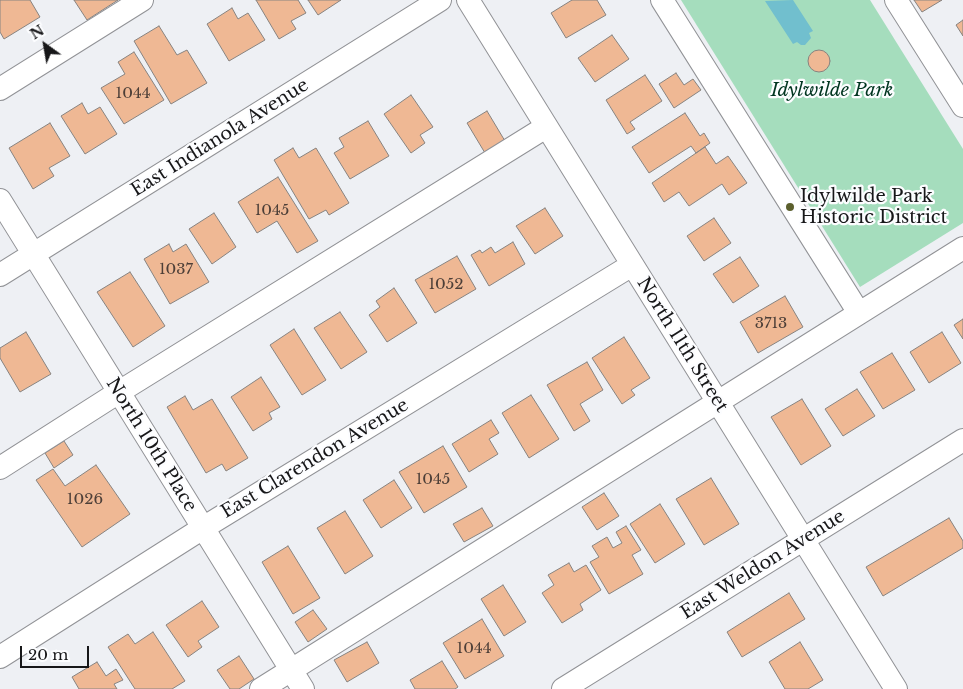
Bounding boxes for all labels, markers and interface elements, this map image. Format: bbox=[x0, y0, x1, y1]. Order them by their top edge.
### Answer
north arrow bbox=[20, 20, 70, 70]
text: N bbox=[27, 21, 47, 43]
street label: East Indianola Avenue bbox=[127, 75, 313, 201]
park label: Idylwilde Park bbox=[771, 80, 893, 102]
house number: 1044 bbox=[116, 85, 150, 103]
place label: Idylwilde Park Historic District bbox=[800, 186, 947, 228]
marker: Idylwilde Park Historic District bbox=[784, 201, 796, 213]
house number: 1045 bbox=[255, 202, 289, 220]
house number: 1037 bbox=[159, 261, 193, 279]
street label: North 11th Street bbox=[632, 274, 732, 416]
house number: 1052 bbox=[428, 276, 464, 294]
house number: 3713 bbox=[755, 315, 787, 333]
street label: North 10th Place bbox=[101, 374, 201, 516]
street label: East Clarendon Avenue bbox=[217, 394, 413, 524]
house number: 1045 bbox=[416, 471, 450, 489]
house number: 1026 bbox=[67, 491, 103, 509]
street label: East Weldon Avenue bbox=[677, 506, 849, 624]
scale bar bbox=[22, 636, 91, 668]
house number: 1044 bbox=[457, 640, 491, 658]
text: 20 m bbox=[28, 645, 68, 664]

